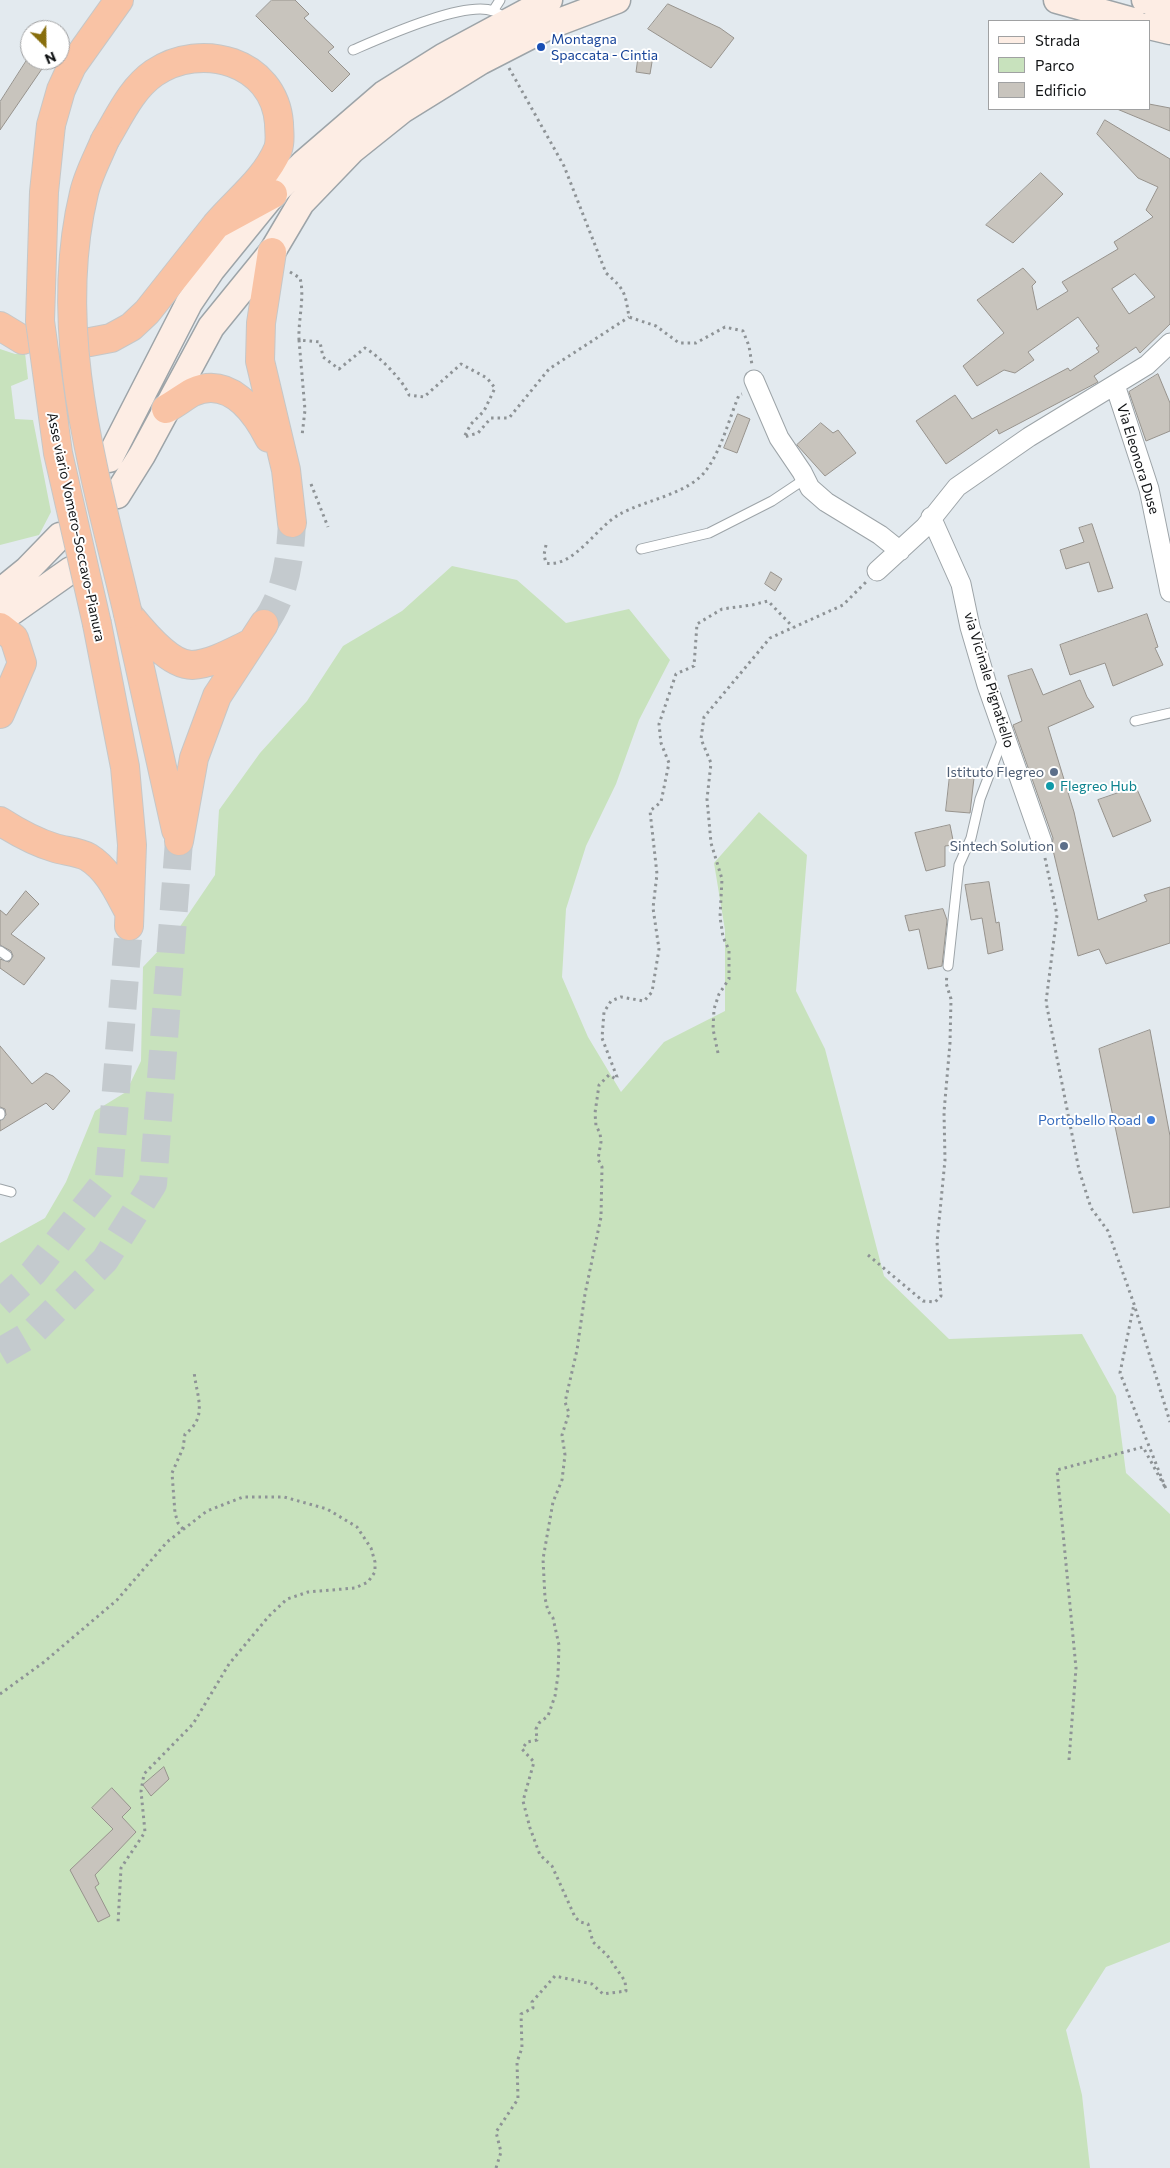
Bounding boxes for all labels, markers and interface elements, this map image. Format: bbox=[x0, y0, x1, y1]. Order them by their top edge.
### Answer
north arrow bbox=[20, 20, 70, 70]
legend bbox=[988, 20, 1150, 110]
place label: Montagna Spaccata - Cintia bbox=[551, 31, 658, 64]
text: Strada bbox=[1035, 31, 1080, 49]
marker: Montagna Spaccata - Cintia bbox=[535, 41, 547, 53]
text: N bbox=[43, 48, 59, 68]
text: Parco bbox=[1035, 56, 1074, 74]
text: Edificio bbox=[1035, 81, 1086, 99]
street label: Via Eleonora Duse bbox=[1113, 402, 1163, 516]
street label: Asse viario Vomero-Soccavo-Pianura bbox=[43, 411, 109, 643]
street label: via Vicinale Pignatiello bbox=[960, 610, 1018, 750]
place label: Istituto Flegreo bbox=[947, 764, 1044, 780]
marker: Istituto Flegreo bbox=[1048, 766, 1060, 778]
place label: Flegreo Hub bbox=[1060, 778, 1137, 794]
marker: Flegreo Hub bbox=[1044, 780, 1056, 792]
place label: Sintech Solution bbox=[950, 838, 1054, 854]
marker: Sintech Solution bbox=[1058, 840, 1070, 852]
place label: Portobello Road bbox=[1038, 1112, 1141, 1128]
marker: Portobello Road bbox=[1145, 1114, 1157, 1126]

